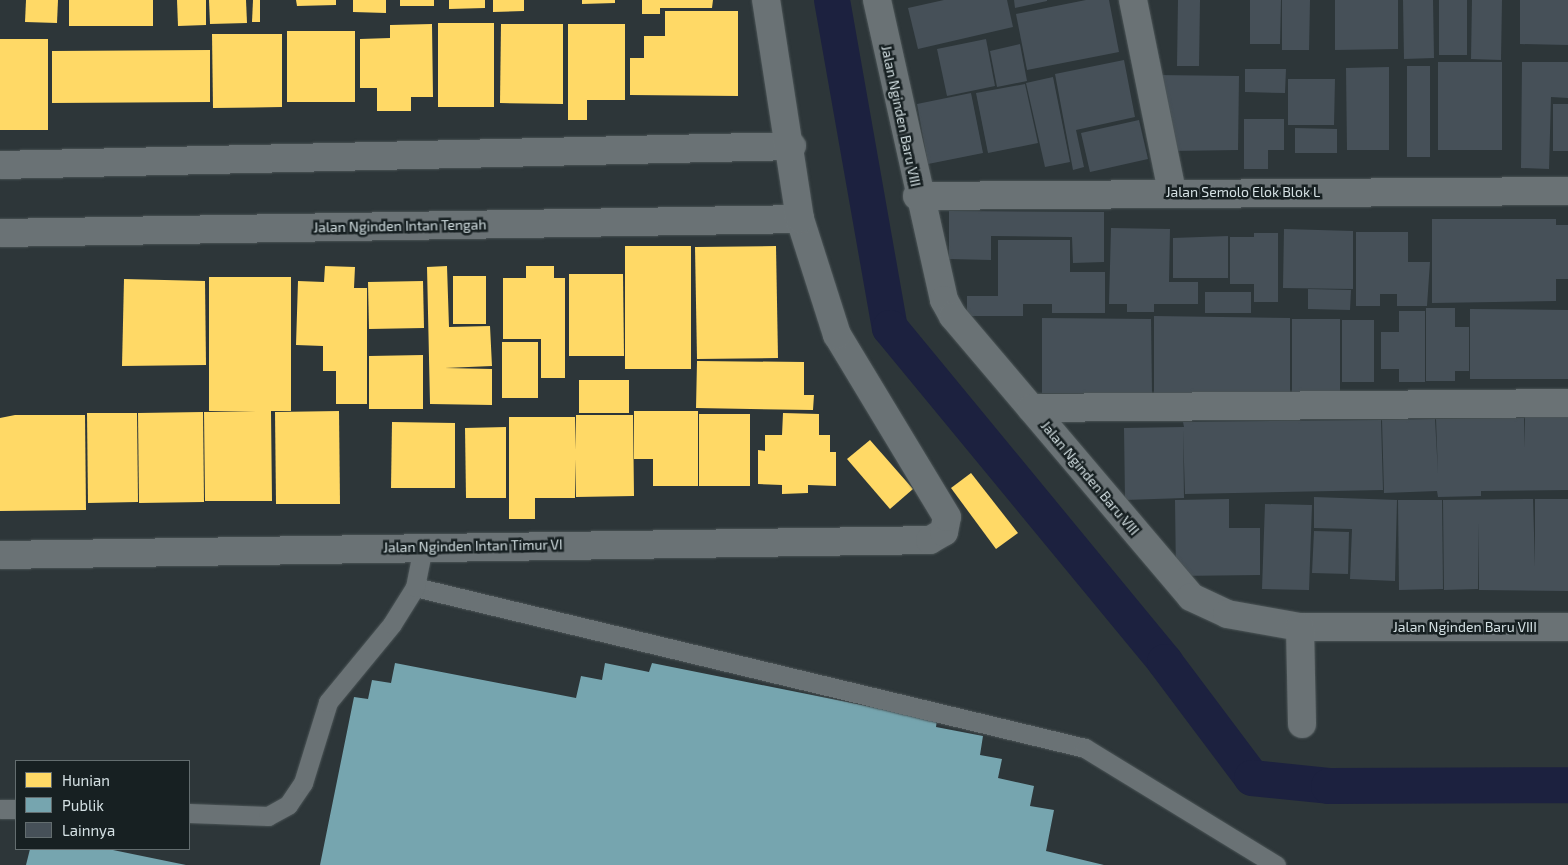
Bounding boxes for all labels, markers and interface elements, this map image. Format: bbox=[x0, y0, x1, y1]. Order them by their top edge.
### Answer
street label: Jalan Nginden Baru VIII bbox=[878, 44, 924, 188]
street label: Jalan Semolo Elok Blok L bbox=[1166, 184, 1320, 200]
street label: Jalan Nginden Intan Tengah bbox=[313, 216, 487, 236]
street label: Jalan Nginden Baru VIII bbox=[1037, 417, 1143, 539]
street label: Jalan Nginden Intan Timur VI bbox=[383, 536, 563, 556]
street label: Jalan Nginden Baru VIII bbox=[1393, 619, 1537, 635]
legend bbox=[15, 760, 190, 850]
text: Hunian bbox=[62, 771, 110, 789]
text: Publik bbox=[62, 796, 104, 814]
text: Lainnya bbox=[62, 821, 115, 839]

